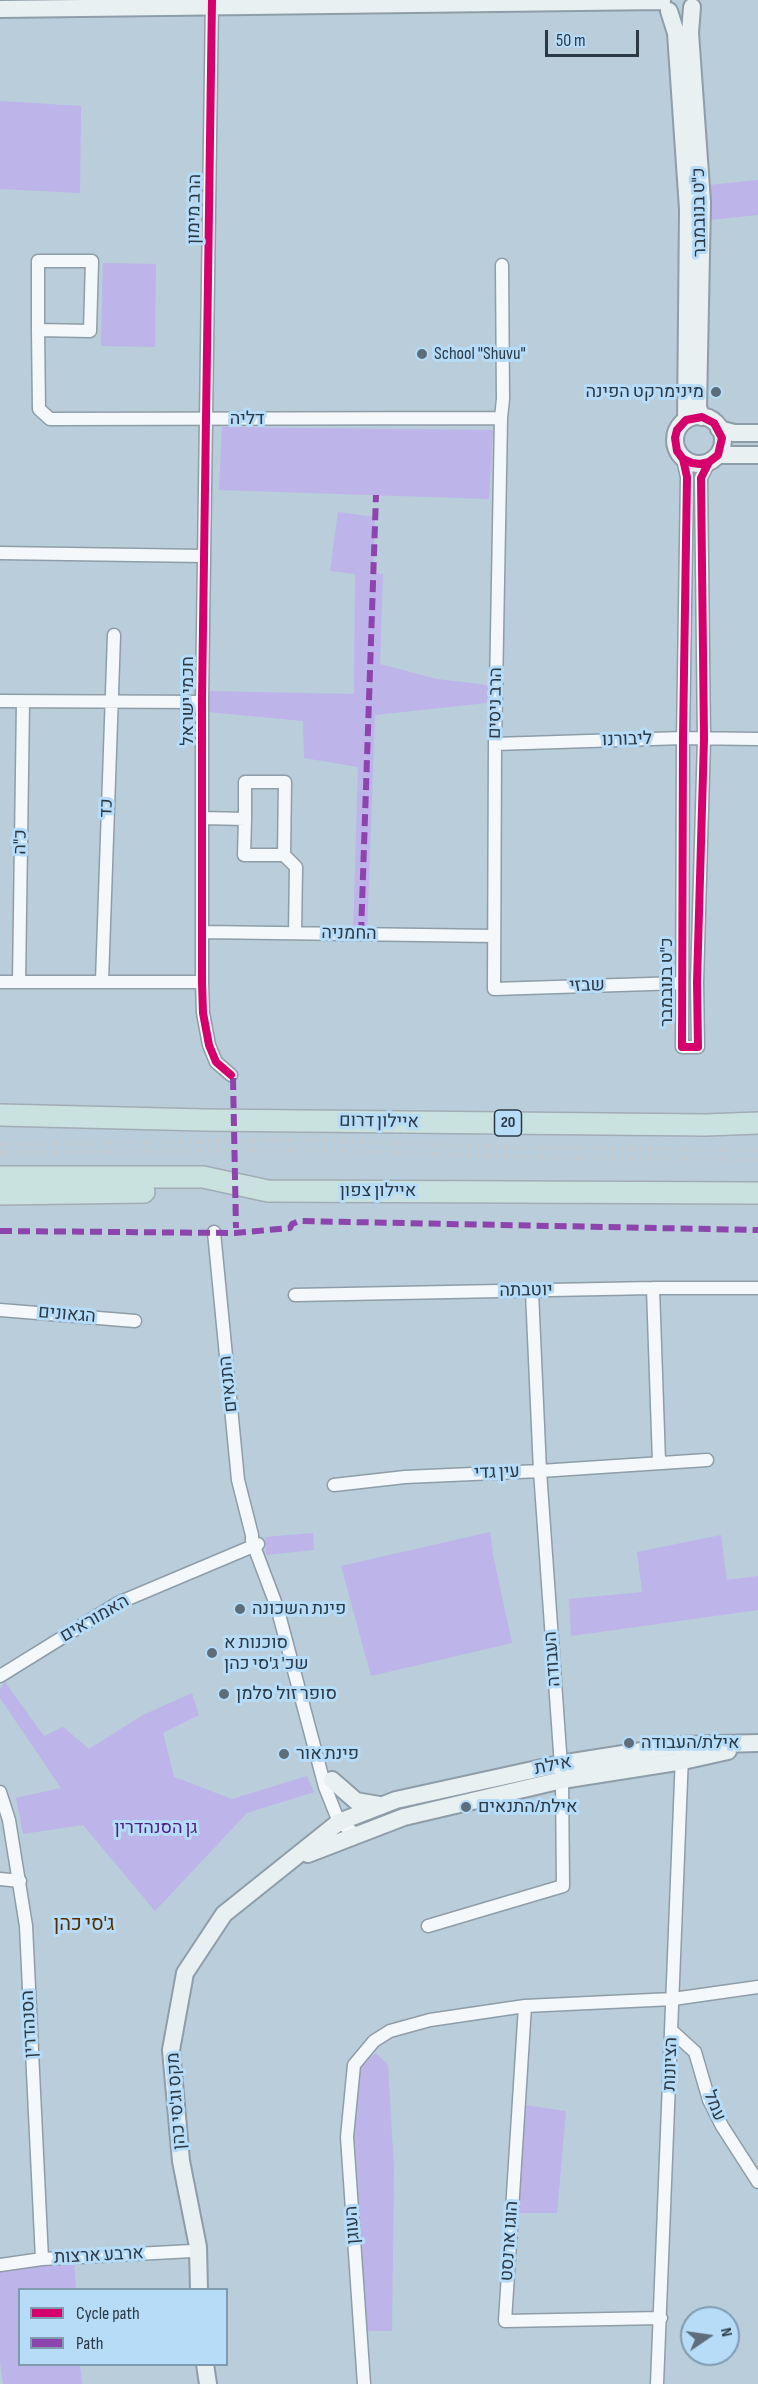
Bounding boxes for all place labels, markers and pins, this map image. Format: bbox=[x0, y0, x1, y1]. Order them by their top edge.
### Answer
place label: School "Shuvu" bbox=[434, 343, 526, 365]
marker: School "Shuvu" bbox=[415, 347, 429, 361]
place label: מינימרקט הפינה bbox=[585, 381, 704, 403]
marker: מינימרקט הפינה bbox=[709, 385, 723, 399]
place label: פינת השכונה bbox=[252, 1598, 346, 1620]
marker: פינת השכונה bbox=[233, 1602, 247, 1616]
place label: סוכנות א שכ' ג'סי כהן bbox=[224, 1632, 309, 1674]
marker: סוכנות א שכ' ג'סי כהן bbox=[205, 1646, 219, 1660]
place label: סופר זול סלמן bbox=[236, 1683, 337, 1705]
marker: סופר זול סלמן bbox=[217, 1687, 231, 1701]
place label: אילת/העבודה bbox=[641, 1732, 739, 1754]
marker: אילת/העבודה bbox=[622, 1736, 636, 1750]
place label: פינת אור bbox=[296, 1743, 359, 1765]
marker: פינת אור bbox=[277, 1747, 291, 1761]
place label: אילת/התנאים bbox=[478, 1796, 577, 1818]
marker: אילת/התנאים bbox=[459, 1800, 473, 1814]

